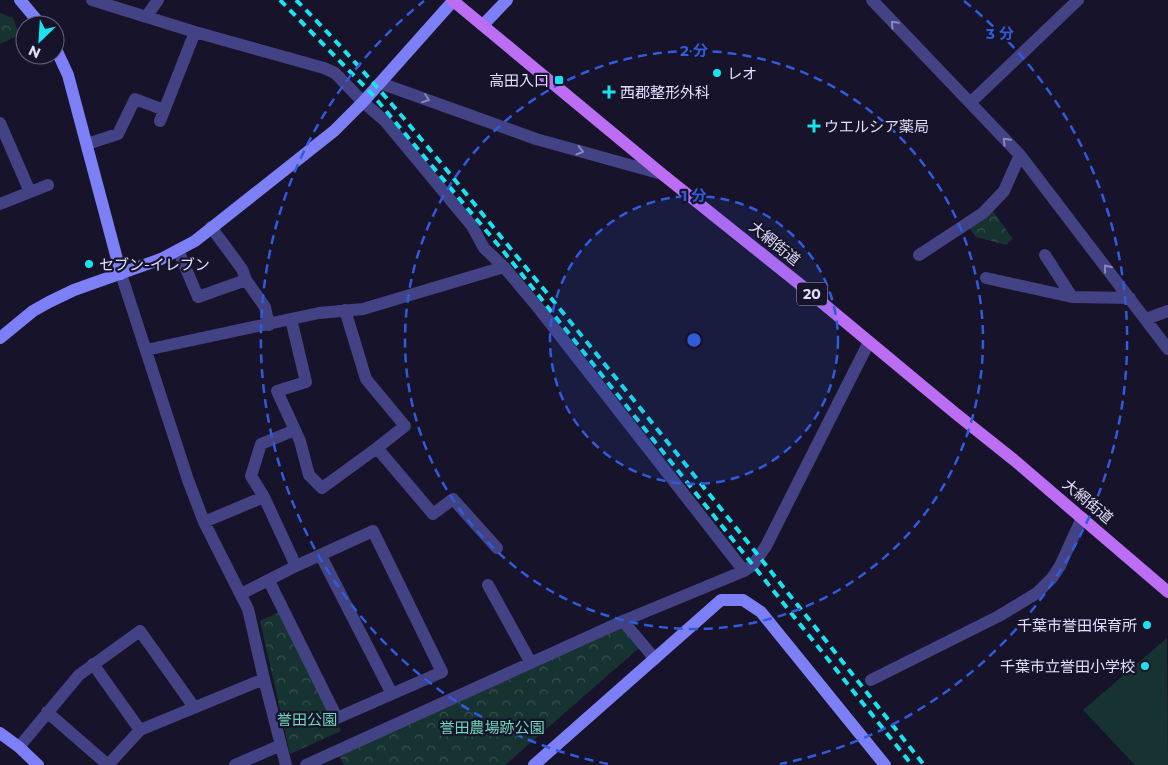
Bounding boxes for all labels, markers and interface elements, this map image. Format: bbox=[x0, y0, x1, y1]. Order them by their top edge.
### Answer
north arrow bbox=[15, 15, 65, 65]
one-way arrow bbox=[891, 20, 900, 29]
text: 3 分 bbox=[985, 24, 1014, 43]
text: N bbox=[26, 41, 43, 62]
text: 2 分 bbox=[680, 41, 708, 60]
place label: レオ bbox=[727, 64, 757, 83]
marker: レオ bbox=[711, 67, 723, 79]
place label: 高田入口 bbox=[489, 71, 549, 90]
marker: 高田入口 bbox=[553, 74, 565, 86]
place label: 西郡整形外科 bbox=[620, 83, 710, 102]
marker: 西郡整形外科 bbox=[602, 85, 616, 99]
one-way arrow bbox=[421, 93, 430, 103]
place label: ウエルシア薬局 bbox=[824, 117, 929, 136]
marker: ウエルシア薬局 bbox=[808, 120, 820, 132]
one-way arrow bbox=[1003, 137, 1012, 146]
one-way arrow bbox=[576, 145, 584, 156]
text: 1 分 bbox=[681, 186, 707, 205]
street label: 大網街道 bbox=[746, 217, 804, 269]
place label: セブン-イレブン bbox=[99, 255, 210, 274]
marker: セブン-イレブン bbox=[83, 258, 95, 270]
one-way arrow bbox=[1104, 264, 1113, 274]
road number: 20 bbox=[797, 282, 827, 306]
centre of rings bbox=[685, 331, 703, 349]
street label: 大網街道 bbox=[1059, 474, 1117, 528]
place label: 千葉市誉田保育所 bbox=[1017, 616, 1137, 635]
marker: 千葉市誉田保育所 bbox=[1141, 619, 1153, 631]
place label: 千葉市立誉田小学校 bbox=[1000, 657, 1135, 676]
marker: 千葉市立誉田小学校 bbox=[1139, 660, 1151, 672]
park label: 誉田公園 bbox=[277, 710, 337, 729]
park label: 誉田農場跡公園 bbox=[439, 718, 545, 737]

